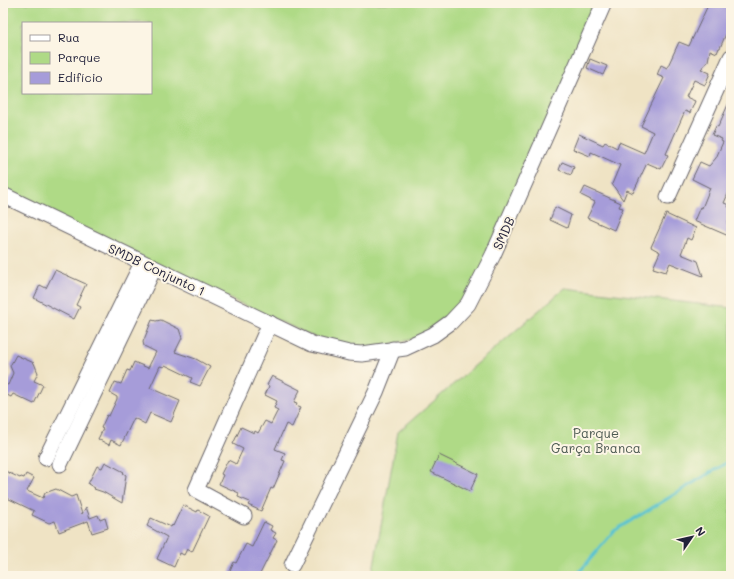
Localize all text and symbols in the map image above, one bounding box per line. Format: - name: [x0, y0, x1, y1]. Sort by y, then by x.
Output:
- legend: [22, 22, 152, 94]
- text: Rua: [58, 29, 80, 45]
- text: Parque: [58, 49, 101, 65]
- text: Edifício: [58, 69, 102, 85]
- street label: SMDB: [488, 214, 518, 252]
- street label: SMDB Conjunto 1: [106, 239, 208, 299]
- park label: Parque Garça Branca: [551, 424, 641, 456]
- north arrow: [672, 517, 712, 557]
- text: N: [692, 523, 709, 539]

